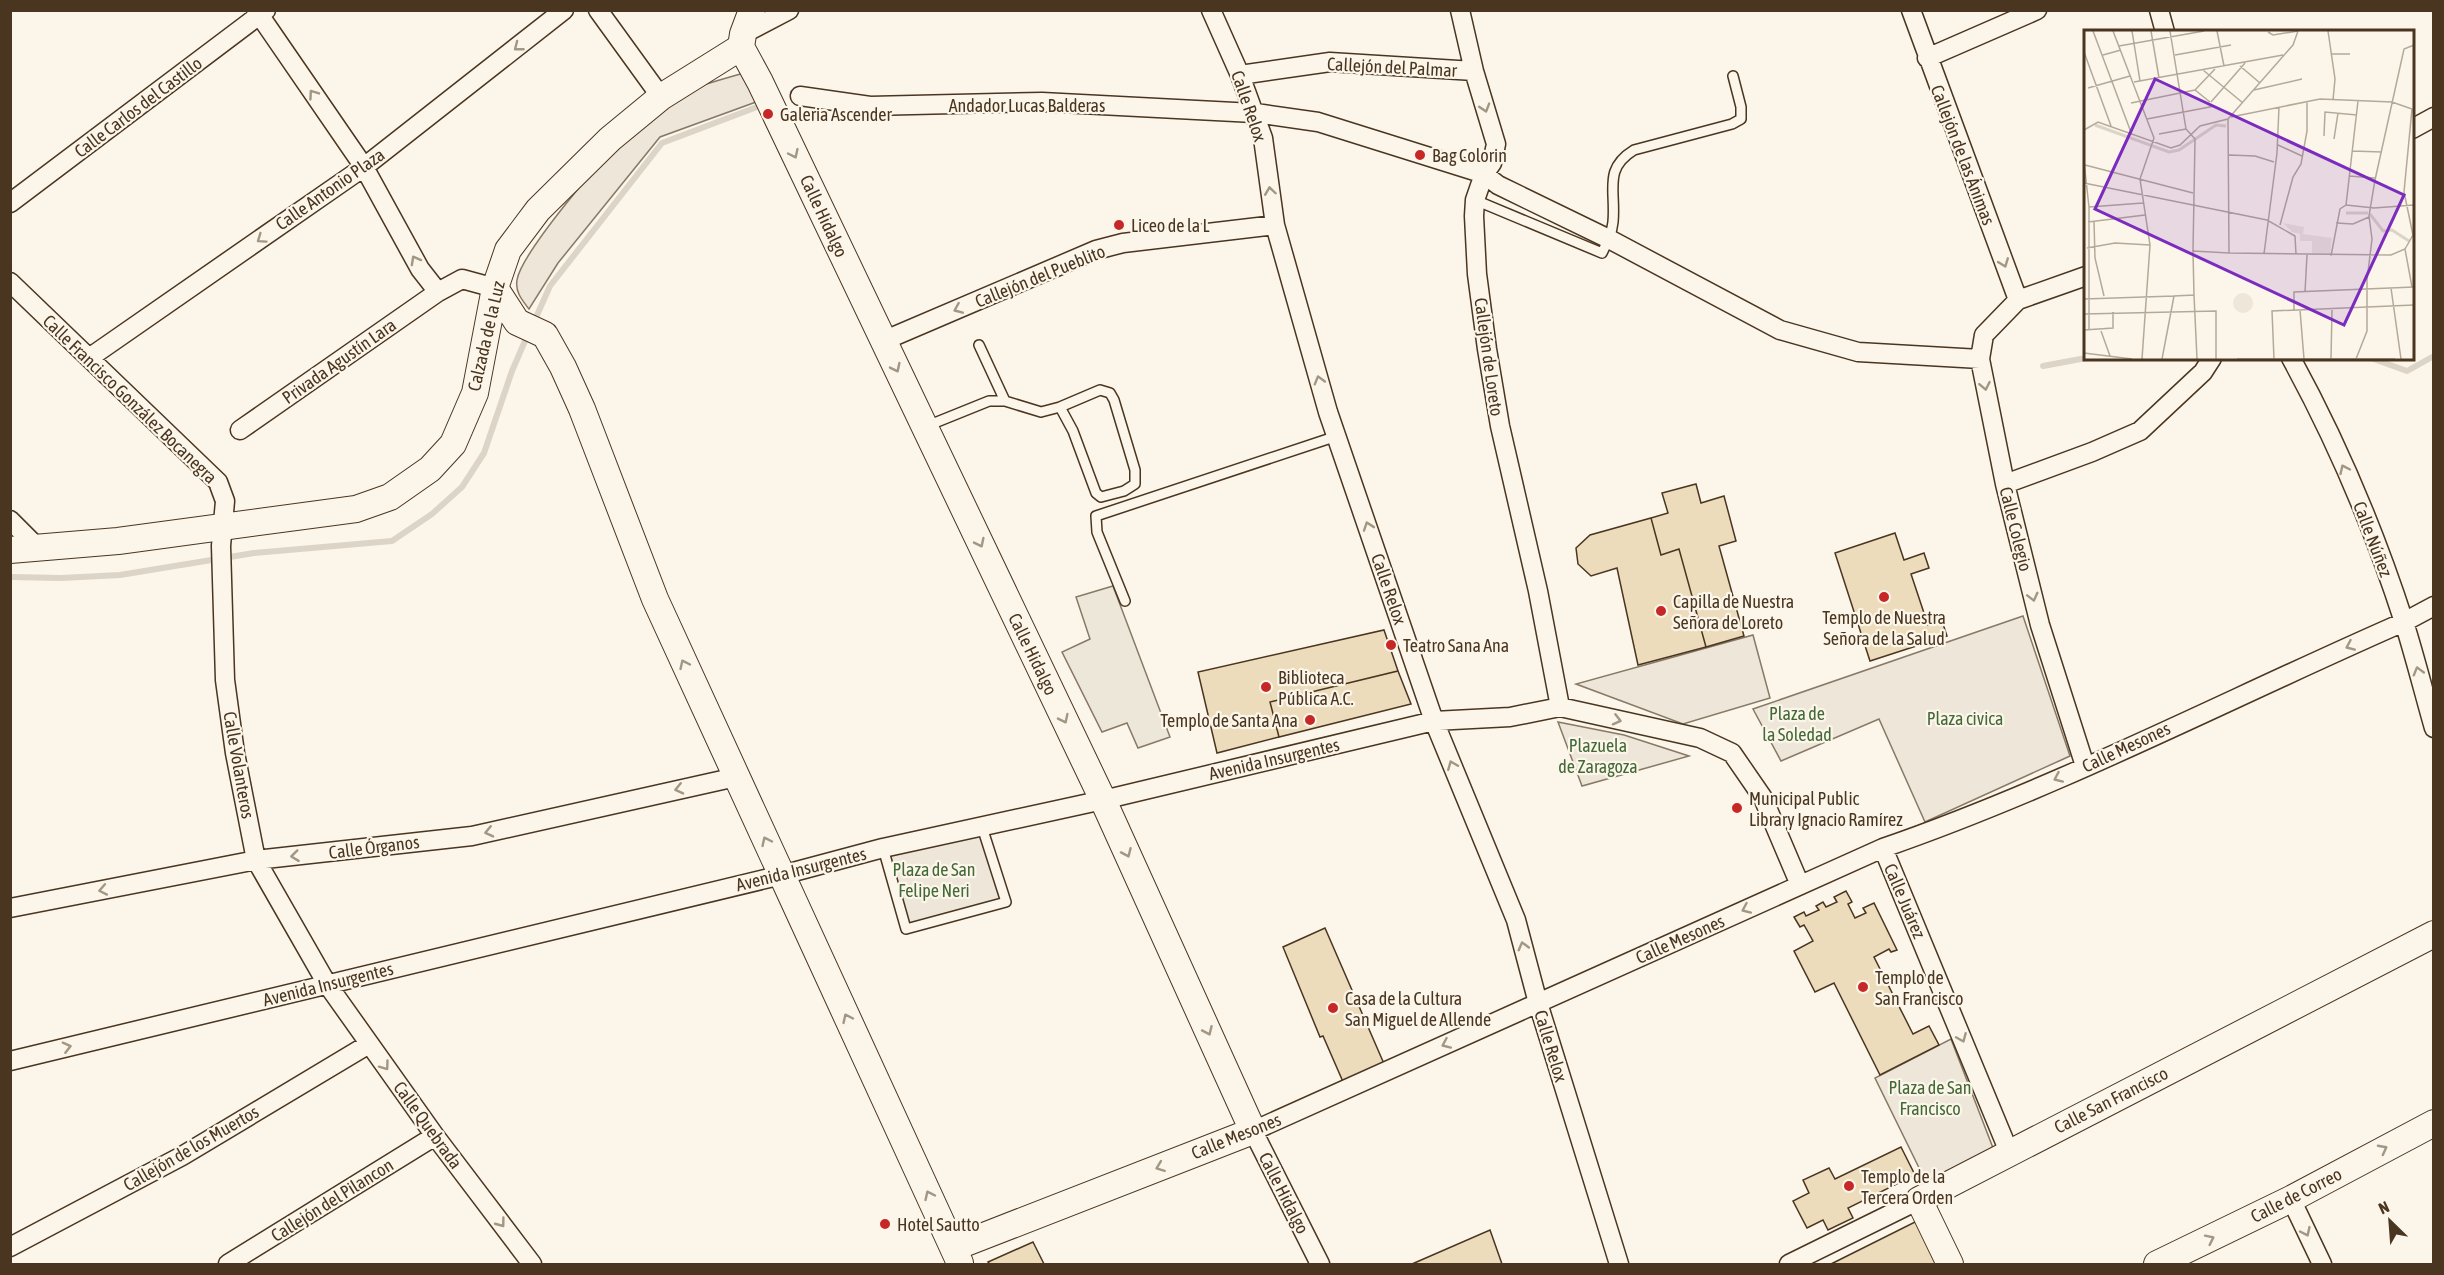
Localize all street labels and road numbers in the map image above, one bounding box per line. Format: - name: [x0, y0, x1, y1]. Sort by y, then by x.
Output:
- street label: Calle Carlos del Castillo: [70, 52, 206, 162]
- street label: Callejón del Palmar: [1327, 53, 1458, 81]
- street label: Calle Relox: [1227, 68, 1271, 144]
- street label: Callejón de las Ánimas: [1927, 82, 1999, 228]
- street label: Andador Lucas Balderas: [949, 95, 1105, 116]
- street label: Calle Antonio Plaza: [272, 144, 388, 234]
- street label: Calle Hidalgo: [796, 172, 852, 260]
- street label: Callejón del Pueblito: [972, 240, 1108, 312]
- street label: Calzada de la Luz: [463, 278, 509, 393]
- street label: Callejón de Loreto: [1470, 296, 1508, 418]
- street label: Calle Francisco González Bocanegra: [39, 310, 221, 488]
- street label: Privada Agustín Lara: [278, 314, 400, 408]
- street label: Calle Colegio: [1995, 485, 2037, 573]
- street label: Calle Núñez: [2349, 498, 2397, 580]
- street label: Calle Relox: [1367, 551, 1411, 627]
- street label: Calle Hidalgo: [1004, 610, 1062, 698]
- street label: Calle Volanteros: [219, 710, 259, 820]
- street label: Calle Mesones: [2079, 717, 2173, 777]
- street label: Avenida Insurgentes: [1207, 734, 1341, 784]
- street label: Calle Órganos: [328, 831, 420, 863]
- street label: Avenida Insurgentes: [734, 843, 868, 895]
- street label: Calle Juárez: [1880, 860, 1930, 942]
- street label: Calle Mesones: [1632, 910, 1728, 968]
- street label: Avenida Insurgentes: [261, 958, 395, 1010]
- street label: Calle Relox: [1530, 1008, 1572, 1084]
- street label: Calle San Francisco: [2051, 1062, 2171, 1138]
- street label: Calle Quebrada: [389, 1077, 467, 1173]
- street label: Callejón de los Muertos: [120, 1101, 262, 1195]
- street label: Calle Mesones: [1188, 1109, 1284, 1163]
- street label: Calle Hidalgo: [1255, 1149, 1313, 1237]
- street label: Callejón del Pilancon: [267, 1154, 397, 1246]
- street label: Calle de Correo: [2247, 1163, 2345, 1227]

